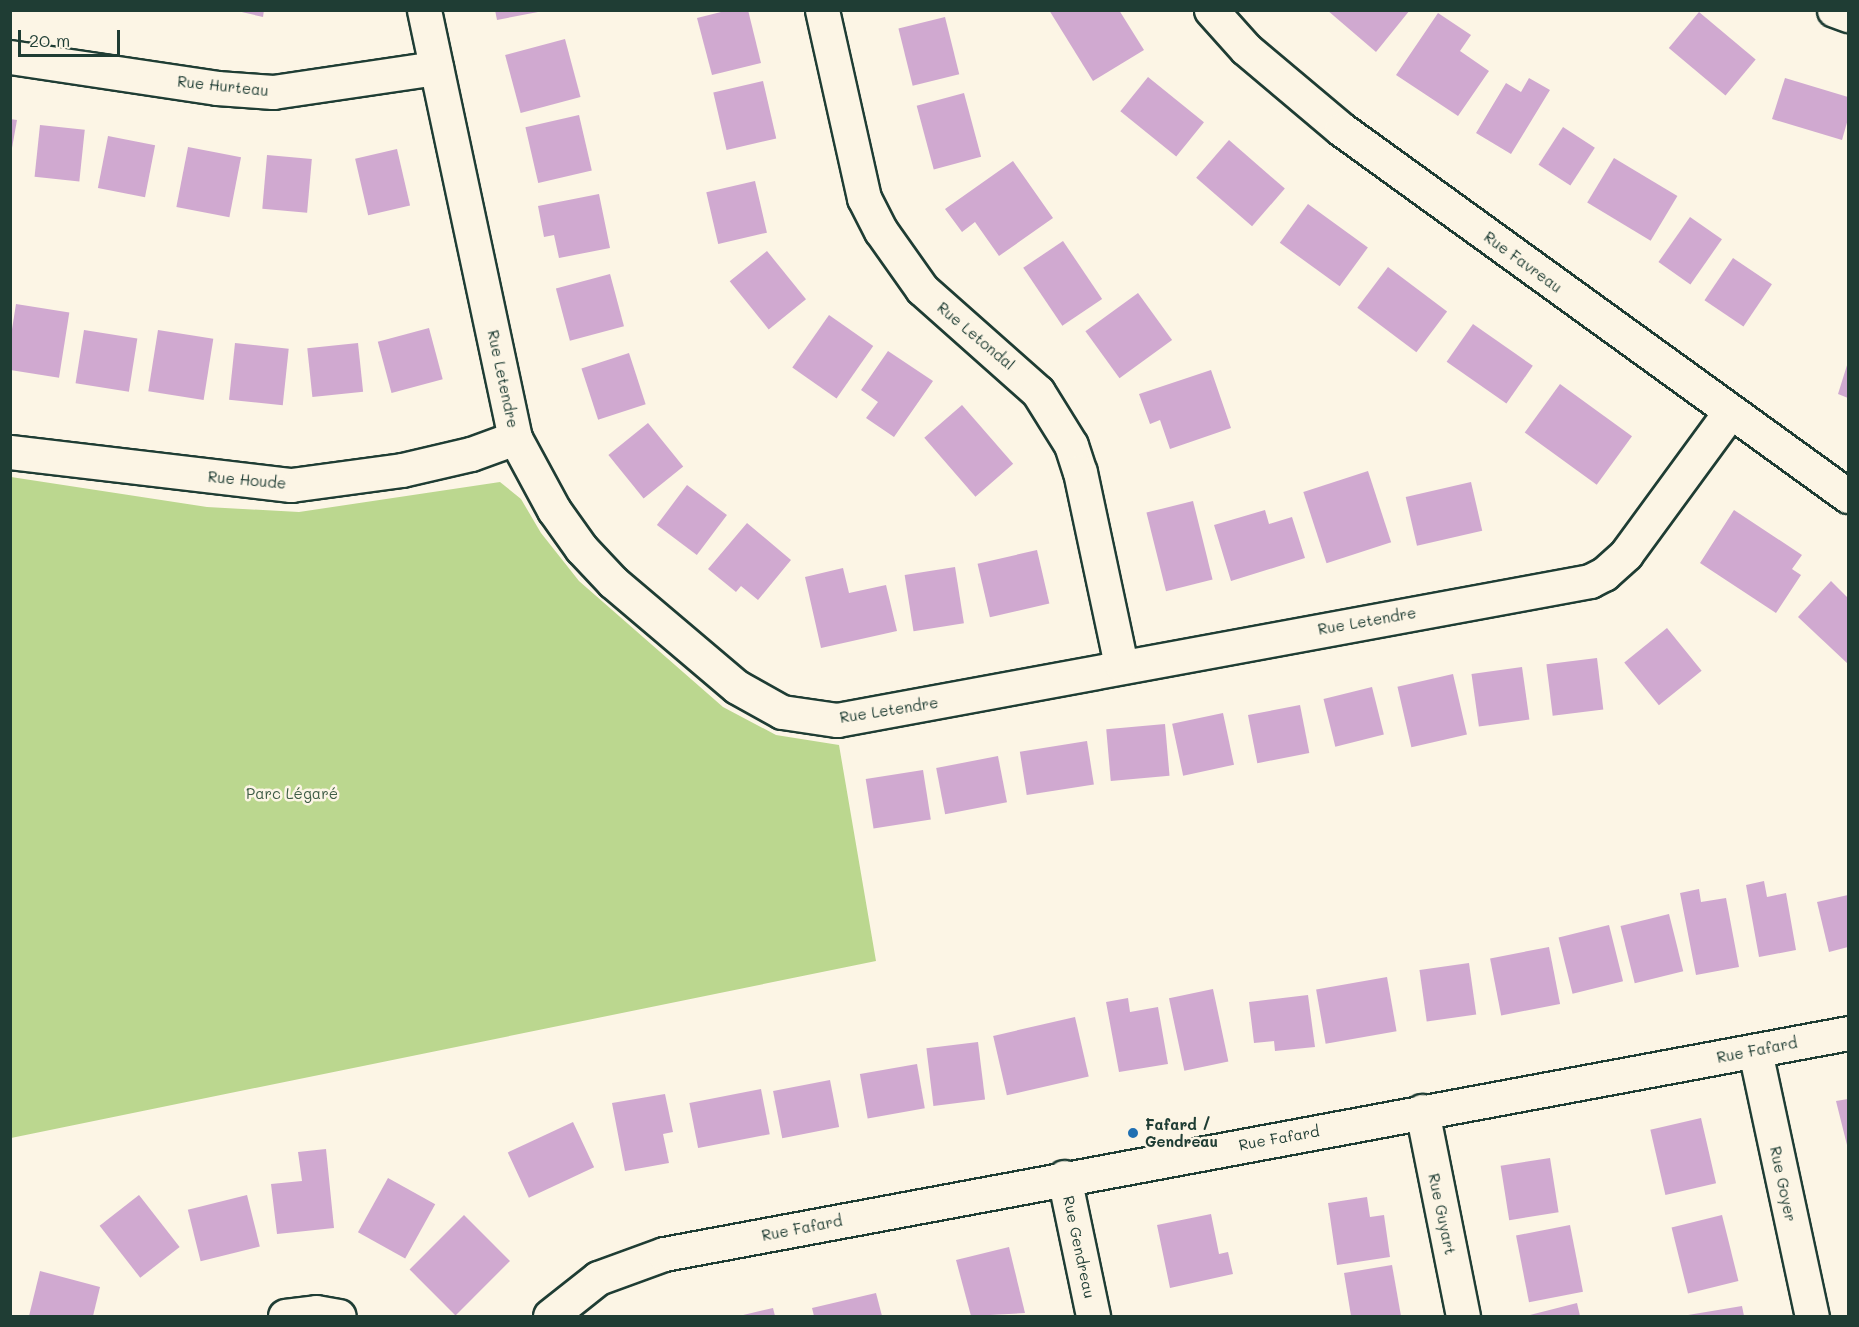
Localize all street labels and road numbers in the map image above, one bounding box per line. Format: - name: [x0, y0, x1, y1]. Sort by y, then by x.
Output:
- street label: Rue Hurteau: [176, 72, 270, 100]
- street label: Rue Favreau: [1481, 228, 1565, 296]
- street label: Rue Letondal: [934, 298, 1018, 374]
- street label: Rue Letendre: [484, 328, 522, 430]
- street label: Rue Houde: [207, 468, 287, 492]
- street label: Rue Letendre: [1316, 603, 1418, 639]
- street label: Rue Letendre: [838, 693, 940, 727]
- street label: Rue Fafard: [1715, 1033, 1799, 1067]
- street label: Rue Fafard: [1237, 1122, 1321, 1154]
- street label: Rue Goyer: [1766, 1145, 1800, 1223]
- street label: Rue Guyart: [1425, 1172, 1459, 1256]
- street label: Rue Gendreau: [1059, 1194, 1099, 1300]
- street label: Rue Fafard: [760, 1211, 844, 1245]

